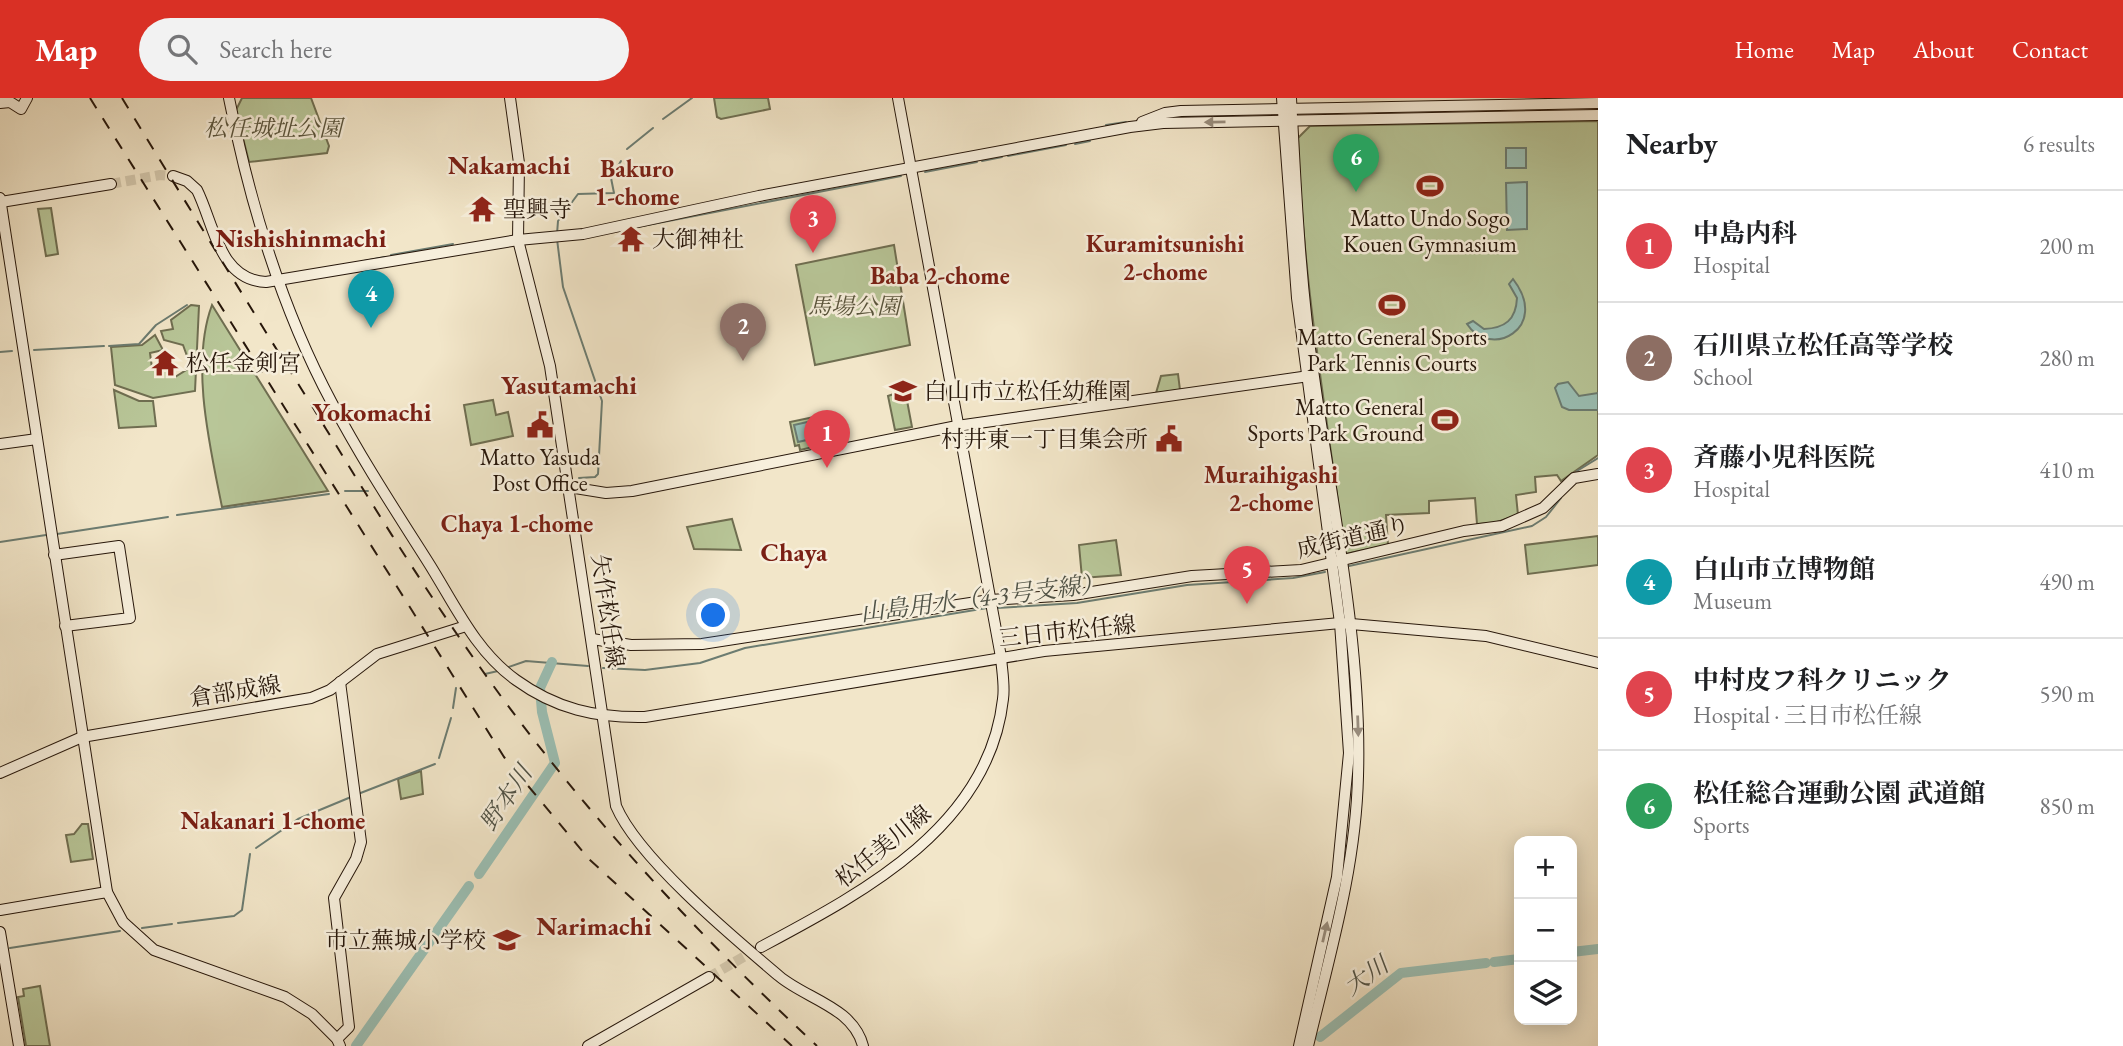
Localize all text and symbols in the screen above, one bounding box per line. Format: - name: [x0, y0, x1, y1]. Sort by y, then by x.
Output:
- search box: [139, 18, 629, 81]
- text: Map: [35, 28, 97, 71]
- icon: search: [163, 30, 201, 68]
- text: Search here: [219, 32, 332, 66]
- text: Home: [1734, 34, 1794, 65]
- text: Map: [1832, 34, 1875, 65]
- text: About: [1913, 34, 1974, 65]
- text: Contact: [2012, 34, 2088, 65]
- park label: 松任城址公園: [204, 113, 346, 143]
- one-way arrow: [1203, 116, 1225, 128]
- text: Nearby: [1626, 124, 1718, 163]
- text: 6 results: [2023, 129, 2095, 159]
- pin: 6: [1333, 134, 1379, 192]
- district label: Nakamachi: [448, 148, 571, 182]
- district label: Bakuro 1-chome: [595, 153, 679, 212]
- sports icon: Matto Undo Sogo Kouen Gymnasium: [1415, 171, 1445, 201]
- temple icon: 聖興寺: [467, 194, 497, 224]
- place label: 聖興寺: [503, 194, 572, 224]
- pin: 3: [790, 195, 836, 253]
- place label: Matto Undo Sogo Kouen Gymnasium: [1343, 203, 1517, 259]
- text: 中島内科: [1693, 216, 1797, 250]
- district label: Nishishinmachi: [215, 221, 387, 255]
- temple icon: 大御神社: [616, 224, 646, 254]
- place label: 大御神社: [652, 224, 744, 254]
- district label: Kuramitsunishi 2-chome: [1086, 228, 1244, 287]
- text: 1: [1643, 231, 1655, 261]
- text: 200 m: [2039, 231, 2095, 261]
- text: Hospital: [1693, 250, 1770, 280]
- district label: Baba 2-chome: [870, 260, 1010, 291]
- pin: 4: [348, 270, 394, 328]
- sports icon: Matto General Sports Park Tennis Courts: [1377, 290, 1407, 320]
- park label: 馬場公園: [808, 291, 904, 321]
- pin: 2: [720, 303, 766, 361]
- place label: Matto General Sports Park Tennis Courts: [1297, 322, 1487, 378]
- text: 石川県立松任高等学校: [1693, 328, 1953, 362]
- text: 2: [1643, 343, 1655, 373]
- text: 280 m: [2039, 343, 2095, 373]
- temple icon: 松任金剣宮: [150, 348, 180, 378]
- place label: 松任金剣宮: [186, 348, 301, 378]
- text: School: [1693, 362, 1753, 392]
- district label: Yasutamachi: [501, 368, 637, 402]
- school or university icon: 白山市立松任幼稚園: [888, 376, 918, 406]
- place label: 白山市立松任幼稚園: [924, 376, 1131, 406]
- place label: Matto General Sports Park Ground: [1248, 392, 1424, 448]
- district label: Yokomachi: [313, 395, 432, 429]
- sports icon: Matto General Sports Park Ground: [1430, 405, 1460, 435]
- public building icon: Matto Yasuda Post Office: [525, 410, 555, 440]
- pin: 1: [804, 410, 850, 468]
- place label: 村井東一丁目集会所: [941, 424, 1148, 454]
- public building icon: 村井東一丁目集会所: [1154, 424, 1184, 454]
- text: 斉藤小児科医院: [1693, 440, 1875, 474]
- place label: Matto Yasuda Post Office: [480, 442, 601, 498]
- text: 3: [1643, 455, 1655, 485]
- text: 410 m: [2039, 455, 2095, 485]
- district label: Muraihigashi 2-chome: [1204, 459, 1338, 518]
- text: Hospital: [1693, 474, 1770, 504]
- district label: Chaya 1-chome: [441, 508, 593, 540]
- street label: 成街道通り: [1294, 509, 1412, 565]
- district label: Chaya: [761, 535, 828, 569]
- pin: 5: [1224, 546, 1270, 604]
- street label: 矢作松任線: [585, 552, 631, 670]
- text: 白山市立博物館: [1693, 552, 1875, 586]
- water label: 山島用水（4-3号支線）: [858, 567, 1106, 628]
- text: 4: [1643, 567, 1655, 597]
- text: 490 m: [2039, 567, 2095, 597]
- text: Museum: [1693, 586, 1772, 616]
- your location: [696, 598, 730, 632]
- street label: 三日市松任線: [997, 609, 1137, 653]
- text: 中村皮フ科クリニック: [1693, 663, 1951, 697]
- street label: 倉部成線: [187, 669, 283, 713]
- text: 5: [1643, 679, 1655, 709]
- text: 590 m: [2039, 679, 2095, 709]
- text: Hospital · 三日市松任線: [1693, 700, 1922, 730]
- one-way arrow: [1353, 715, 1364, 737]
- water label: 野本川: [473, 757, 540, 836]
- text: 松任総合運動公園 武道館: [1693, 776, 1985, 810]
- text: 6: [1643, 791, 1655, 821]
- text: 850 m: [2039, 791, 2095, 821]
- street label: 松任美川線: [829, 798, 937, 894]
- district label: Nakanari 1-chome: [181, 805, 365, 836]
- text: Sports: [1693, 810, 1749, 840]
- map controls: [1514, 836, 1577, 1025]
- button: +: [1514, 836, 1577, 899]
- button: −: [1514, 899, 1577, 962]
- district label: Narimachi: [536, 909, 652, 943]
- one-way arrow: [1320, 921, 1331, 943]
- place label: 市立蕪城小学校: [325, 925, 486, 955]
- school or university icon: 市立蕪城小学校: [492, 925, 522, 955]
- water label: 大川: [1337, 947, 1397, 1002]
- button: layers: [1514, 962, 1577, 1025]

